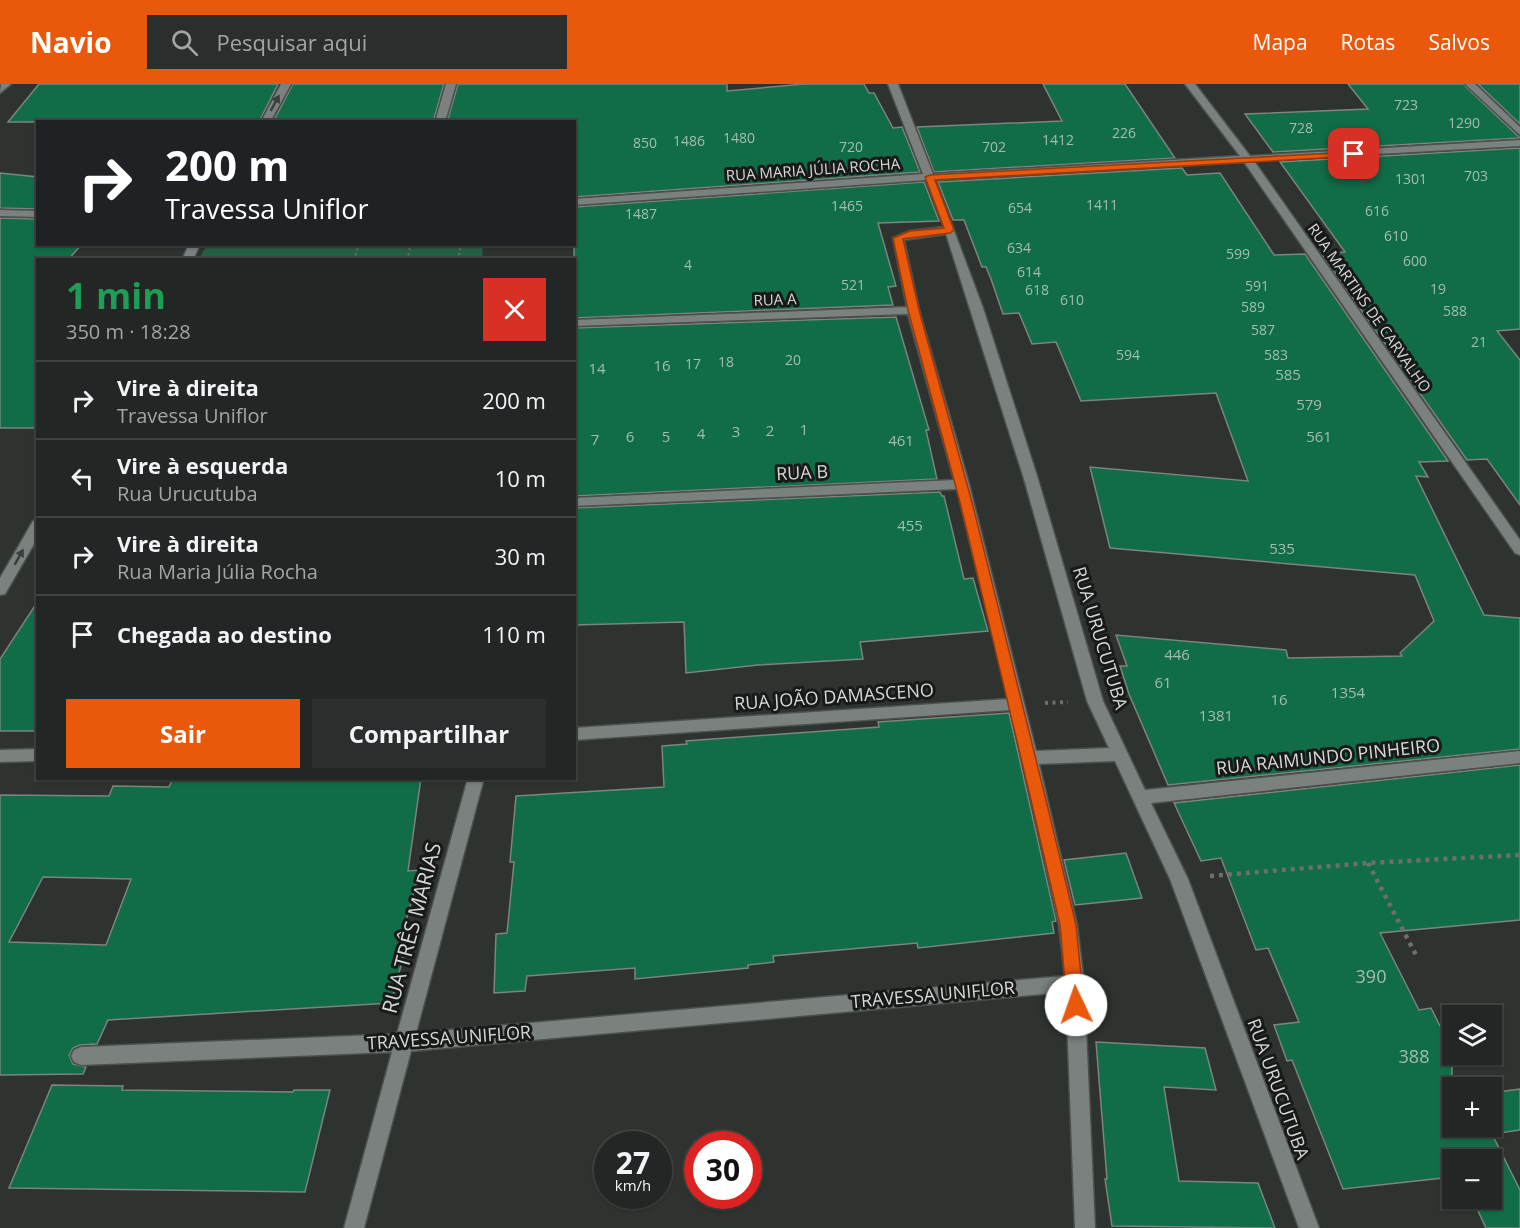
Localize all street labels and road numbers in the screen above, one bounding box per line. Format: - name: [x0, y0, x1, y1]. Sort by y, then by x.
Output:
- street label: RUA MARIA JÚLIA ROCHA: [725, 153, 901, 185]
- street label: RUA MARTINS DE CARVALHO: [1304, 219, 1436, 396]
- street label: RUA A: [753, 288, 797, 310]
- street label: RUA B: [775, 459, 829, 485]
- street label: RUA URUCUTUBA: [1068, 563, 1134, 713]
- street label: RUA JOÃO DAMASCENO: [733, 677, 935, 715]
- street label: RUA RAIMUNDO PINHEIRO: [1215, 732, 1441, 780]
- street label: RUA TRÊS MARIAS: [375, 839, 447, 1016]
- street label: TRAVESSA UNIFLOR: [850, 975, 1016, 1013]
- street label: RUA URUCUTUBA: [1242, 1015, 1316, 1163]
- street label: TRAVESSA UNIFLOR: [366, 1019, 532, 1055]

